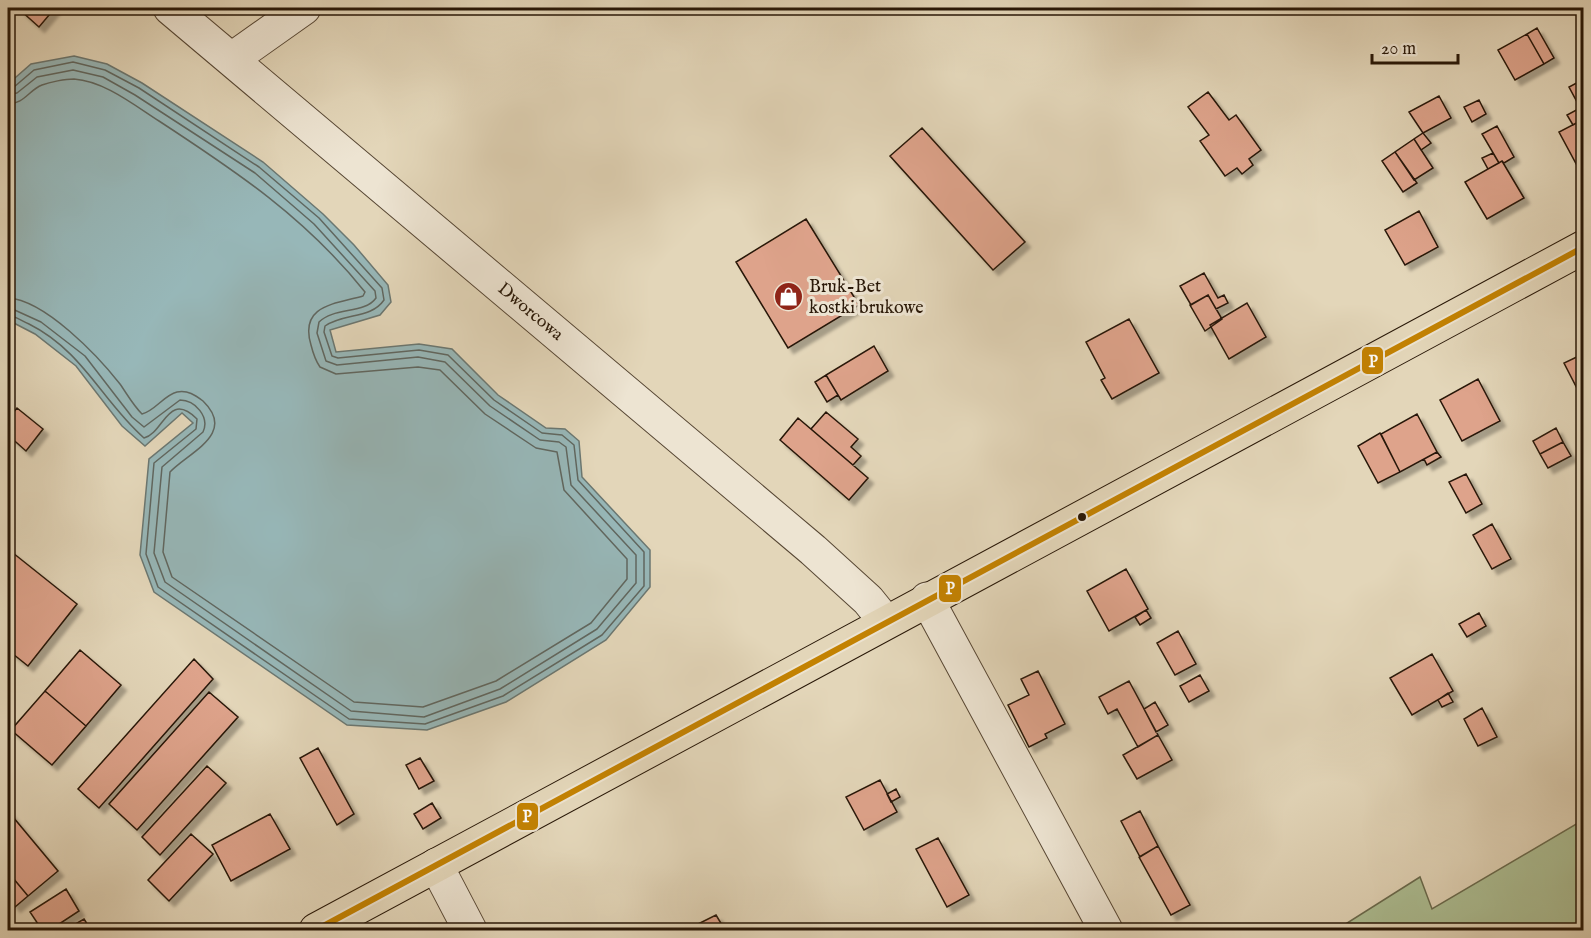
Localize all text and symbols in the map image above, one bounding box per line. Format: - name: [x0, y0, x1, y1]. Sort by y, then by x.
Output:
- scale bar: [1372, 27, 1458, 65]
- text: 20 m: [1381, 38, 1416, 61]
- place label: Bruk-Bet kostki brukowe: [809, 276, 924, 320]
- street label: Dworcowa: [492, 278, 568, 347]
- shop icon: Bruk-Bet kostki brukowe: [772, 280, 804, 312]
- line badge: P: [1361, 346, 1384, 375]
- text: P: [1368, 353, 1378, 373]
- unlabelled marker: [1076, 511, 1088, 523]
- line badge: P: [938, 574, 962, 603]
- text: P: [945, 580, 955, 600]
- line badge: P: [516, 802, 539, 831]
- text: P: [522, 808, 532, 828]

